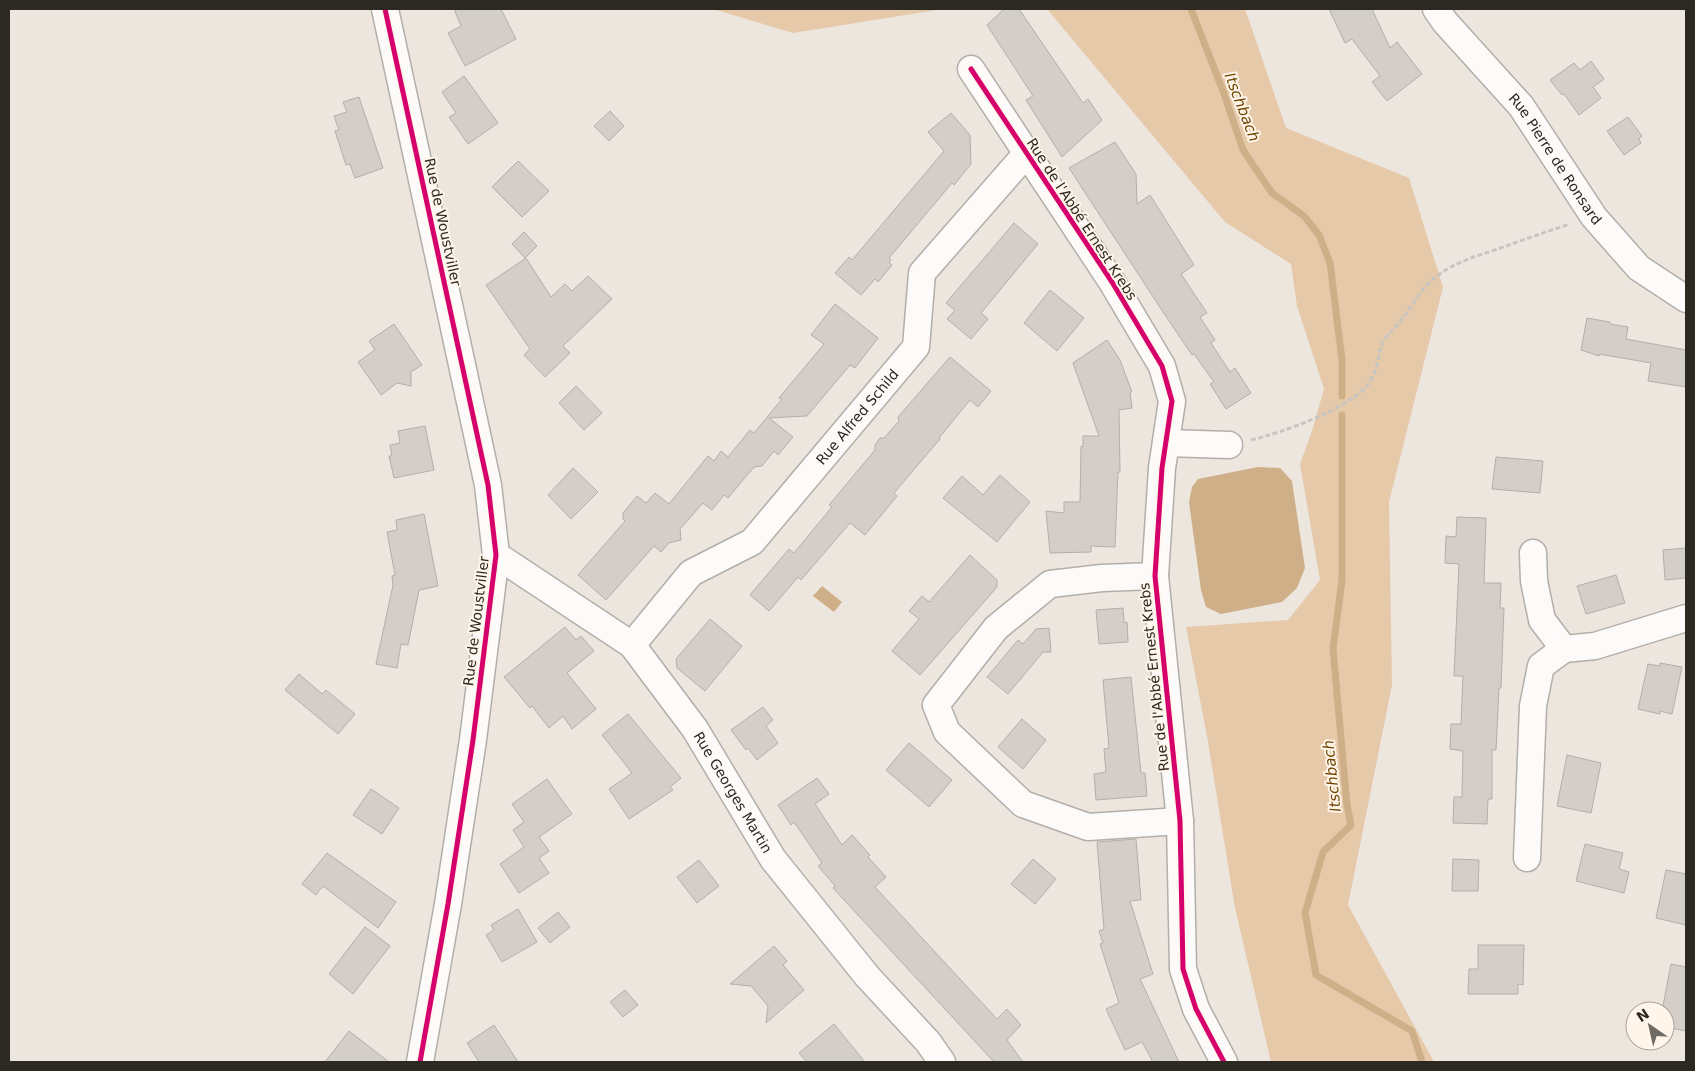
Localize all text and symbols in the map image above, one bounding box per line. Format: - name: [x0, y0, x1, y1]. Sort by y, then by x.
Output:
- water label: Itschbach: [1221, 70, 1263, 144]
- street label: Rue Pierre de Ronsard: [1505, 90, 1605, 228]
- street label: Rue de l'Abbé Ernest Krebs: [1024, 135, 1140, 303]
- street label: Rue de Woustviller: [422, 156, 464, 288]
- street label: Rue Alfred Schild: [813, 366, 902, 468]
- street label: Rue de Woustviller: [460, 555, 492, 687]
- street label: Rue de l'Abbé Ernest Krebs: [1136, 582, 1172, 772]
- street label: Rue Georges Martin: [691, 729, 776, 856]
- water label: Itschbach: [1319, 739, 1345, 813]
- north arrow: [1625, 1001, 1675, 1051]
- text: N: [1633, 1005, 1652, 1025]

